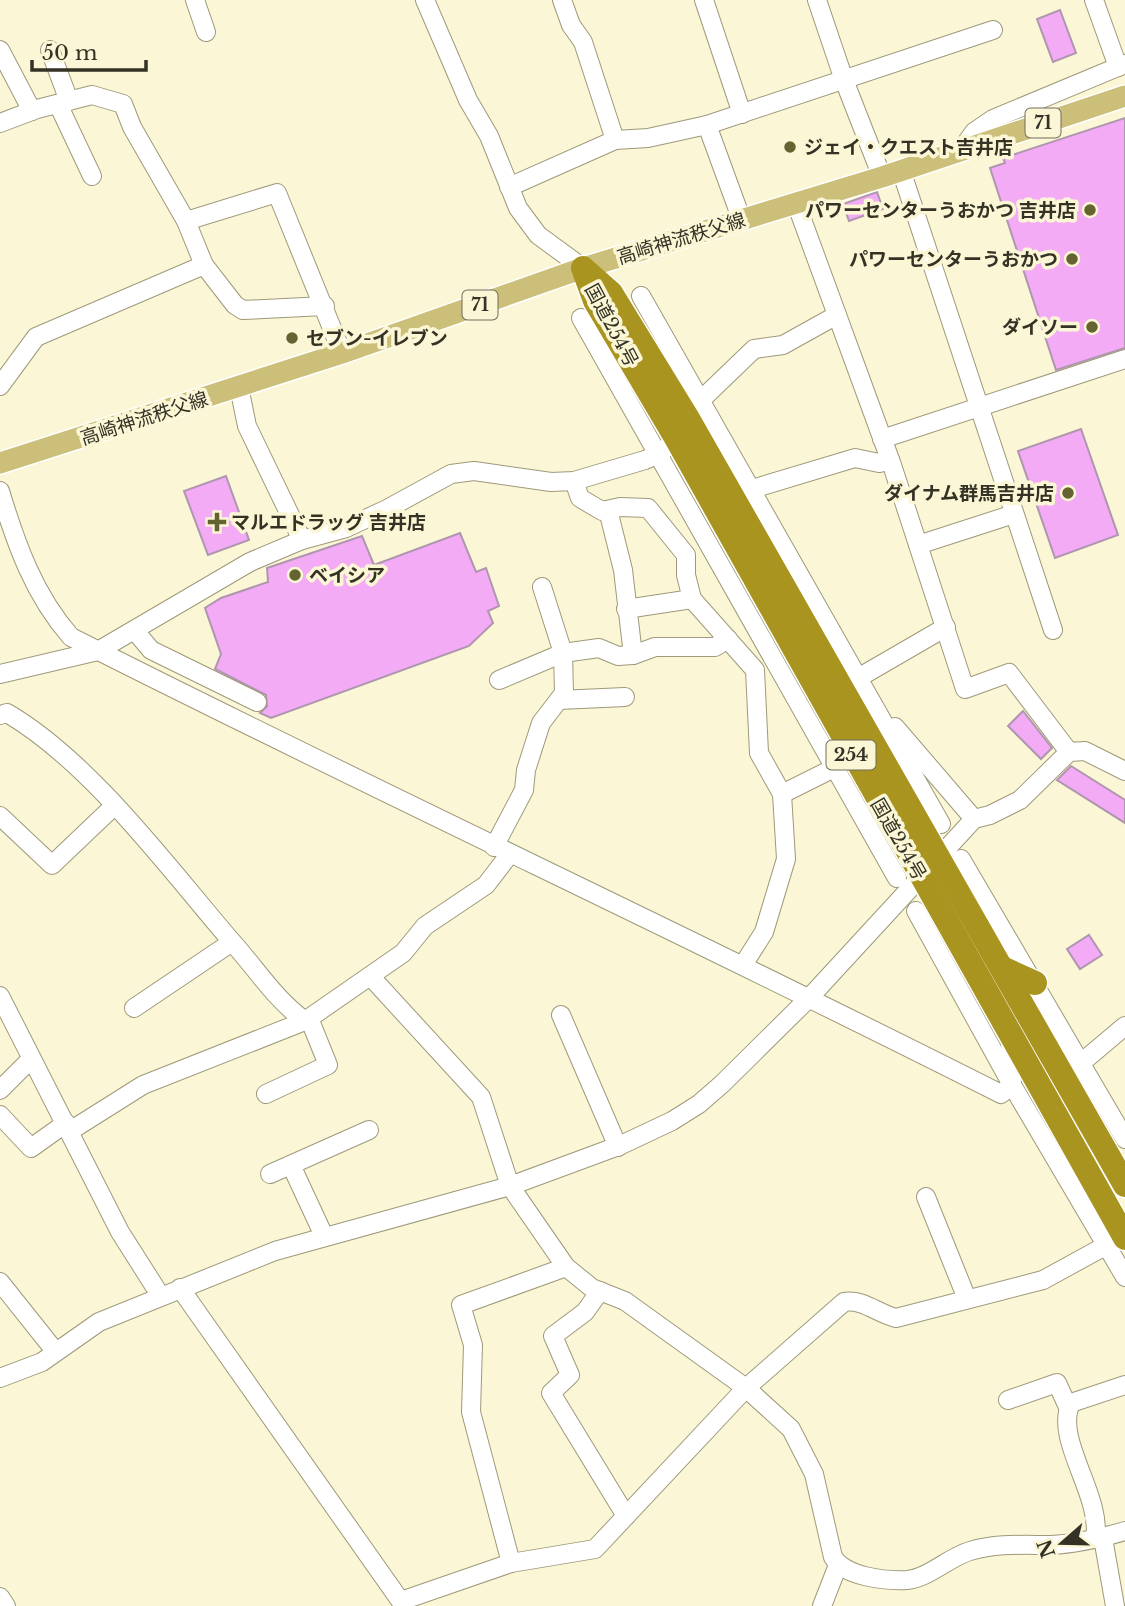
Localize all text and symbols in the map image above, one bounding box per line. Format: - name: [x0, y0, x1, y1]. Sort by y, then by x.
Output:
- scale bar: [32, 28, 145, 72]
- text: 50 m: [42, 40, 98, 66]
- road number: 71: [1026, 109, 1060, 138]
- place label: ジェイ・クエスト吉井店: [804, 136, 1013, 159]
- marker: ジェイ・クエスト吉井店: [782, 139, 798, 155]
- place label: パワーセンターうおかつ 吉井店: [805, 199, 1076, 222]
- marker: パワーセンターうおかつ 吉井店: [1082, 202, 1098, 218]
- street label: 高崎神流秩父線: [614, 208, 748, 269]
- place label: パワーセンターうおかつ: [849, 248, 1058, 271]
- marker: パワーセンターうおかつ: [1064, 251, 1080, 267]
- street label: 国道254号: [580, 280, 643, 371]
- road number: 71: [462, 290, 498, 320]
- place label: ダイソー: [1002, 316, 1078, 339]
- marker: ダイソー: [1084, 319, 1100, 335]
- place label: セブン-イレブン: [306, 327, 448, 350]
- marker: セブン-イレブン: [284, 330, 300, 346]
- street label: 高崎神流秩父線: [77, 387, 211, 450]
- place label: ダイナム群馬吉井店: [884, 482, 1054, 505]
- marker: ダイナム群馬吉井店: [1060, 485, 1076, 501]
- place label: マルエドラッグ 吉井店: [231, 511, 426, 534]
- marker: マルエドラッグ 吉井店: [209, 514, 225, 530]
- place label: ベイシア: [309, 564, 385, 587]
- marker: ベイシア: [287, 567, 303, 583]
- road number: 254: [826, 740, 876, 770]
- street label: 国道254号: [866, 794, 931, 884]
- north arrow: [1027, 1508, 1097, 1578]
- text: N: [1033, 1536, 1060, 1561]

